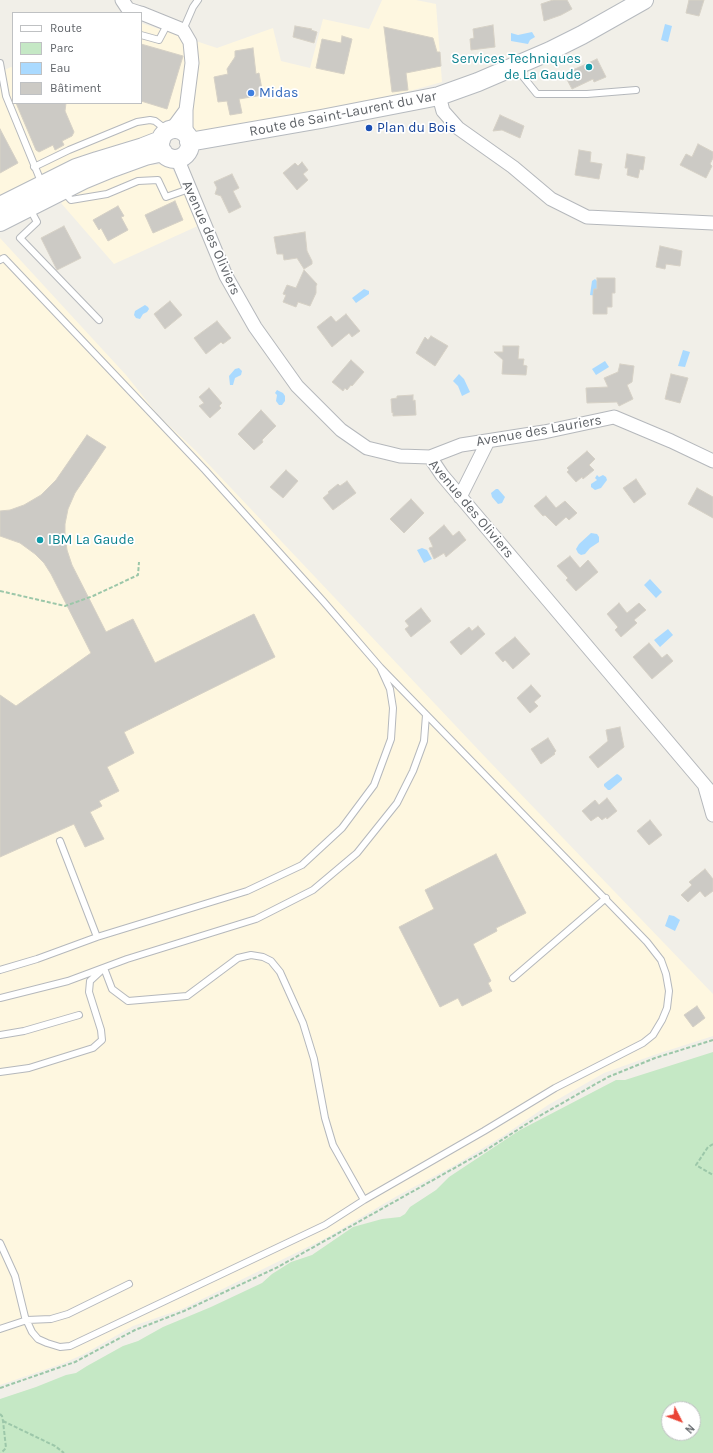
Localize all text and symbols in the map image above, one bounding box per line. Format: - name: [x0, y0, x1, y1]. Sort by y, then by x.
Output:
- legend: [12, 12, 142, 104]
- text: Route: [50, 21, 82, 35]
- text: Parc: [50, 41, 74, 55]
- place label: Services Techniques de La Gaude: [451, 51, 581, 84]
- text: Eau: [50, 61, 71, 75]
- marker: Services Techniques de La Gaude: [584, 62, 594, 72]
- text: Bâtiment: [50, 81, 101, 95]
- place label: Midas: [259, 85, 298, 101]
- marker: Midas: [246, 88, 256, 98]
- street label: Route de Saint-Laurent du Var: [248, 88, 438, 140]
- place label: Plan du Bois: [377, 120, 456, 136]
- marker: Plan du Bois: [364, 123, 374, 133]
- street label: Avenue des Oliviers: [178, 178, 244, 298]
- street label: Avenue des Lauriers: [475, 412, 603, 450]
- street label: Avenue des Oliviers: [425, 456, 517, 562]
- place label: IBM La Gaude: [48, 532, 134, 548]
- marker: IBM La Gaude: [35, 535, 45, 545]
- north arrow: [661, 1401, 701, 1441]
- text: N: [682, 1421, 697, 1436]

